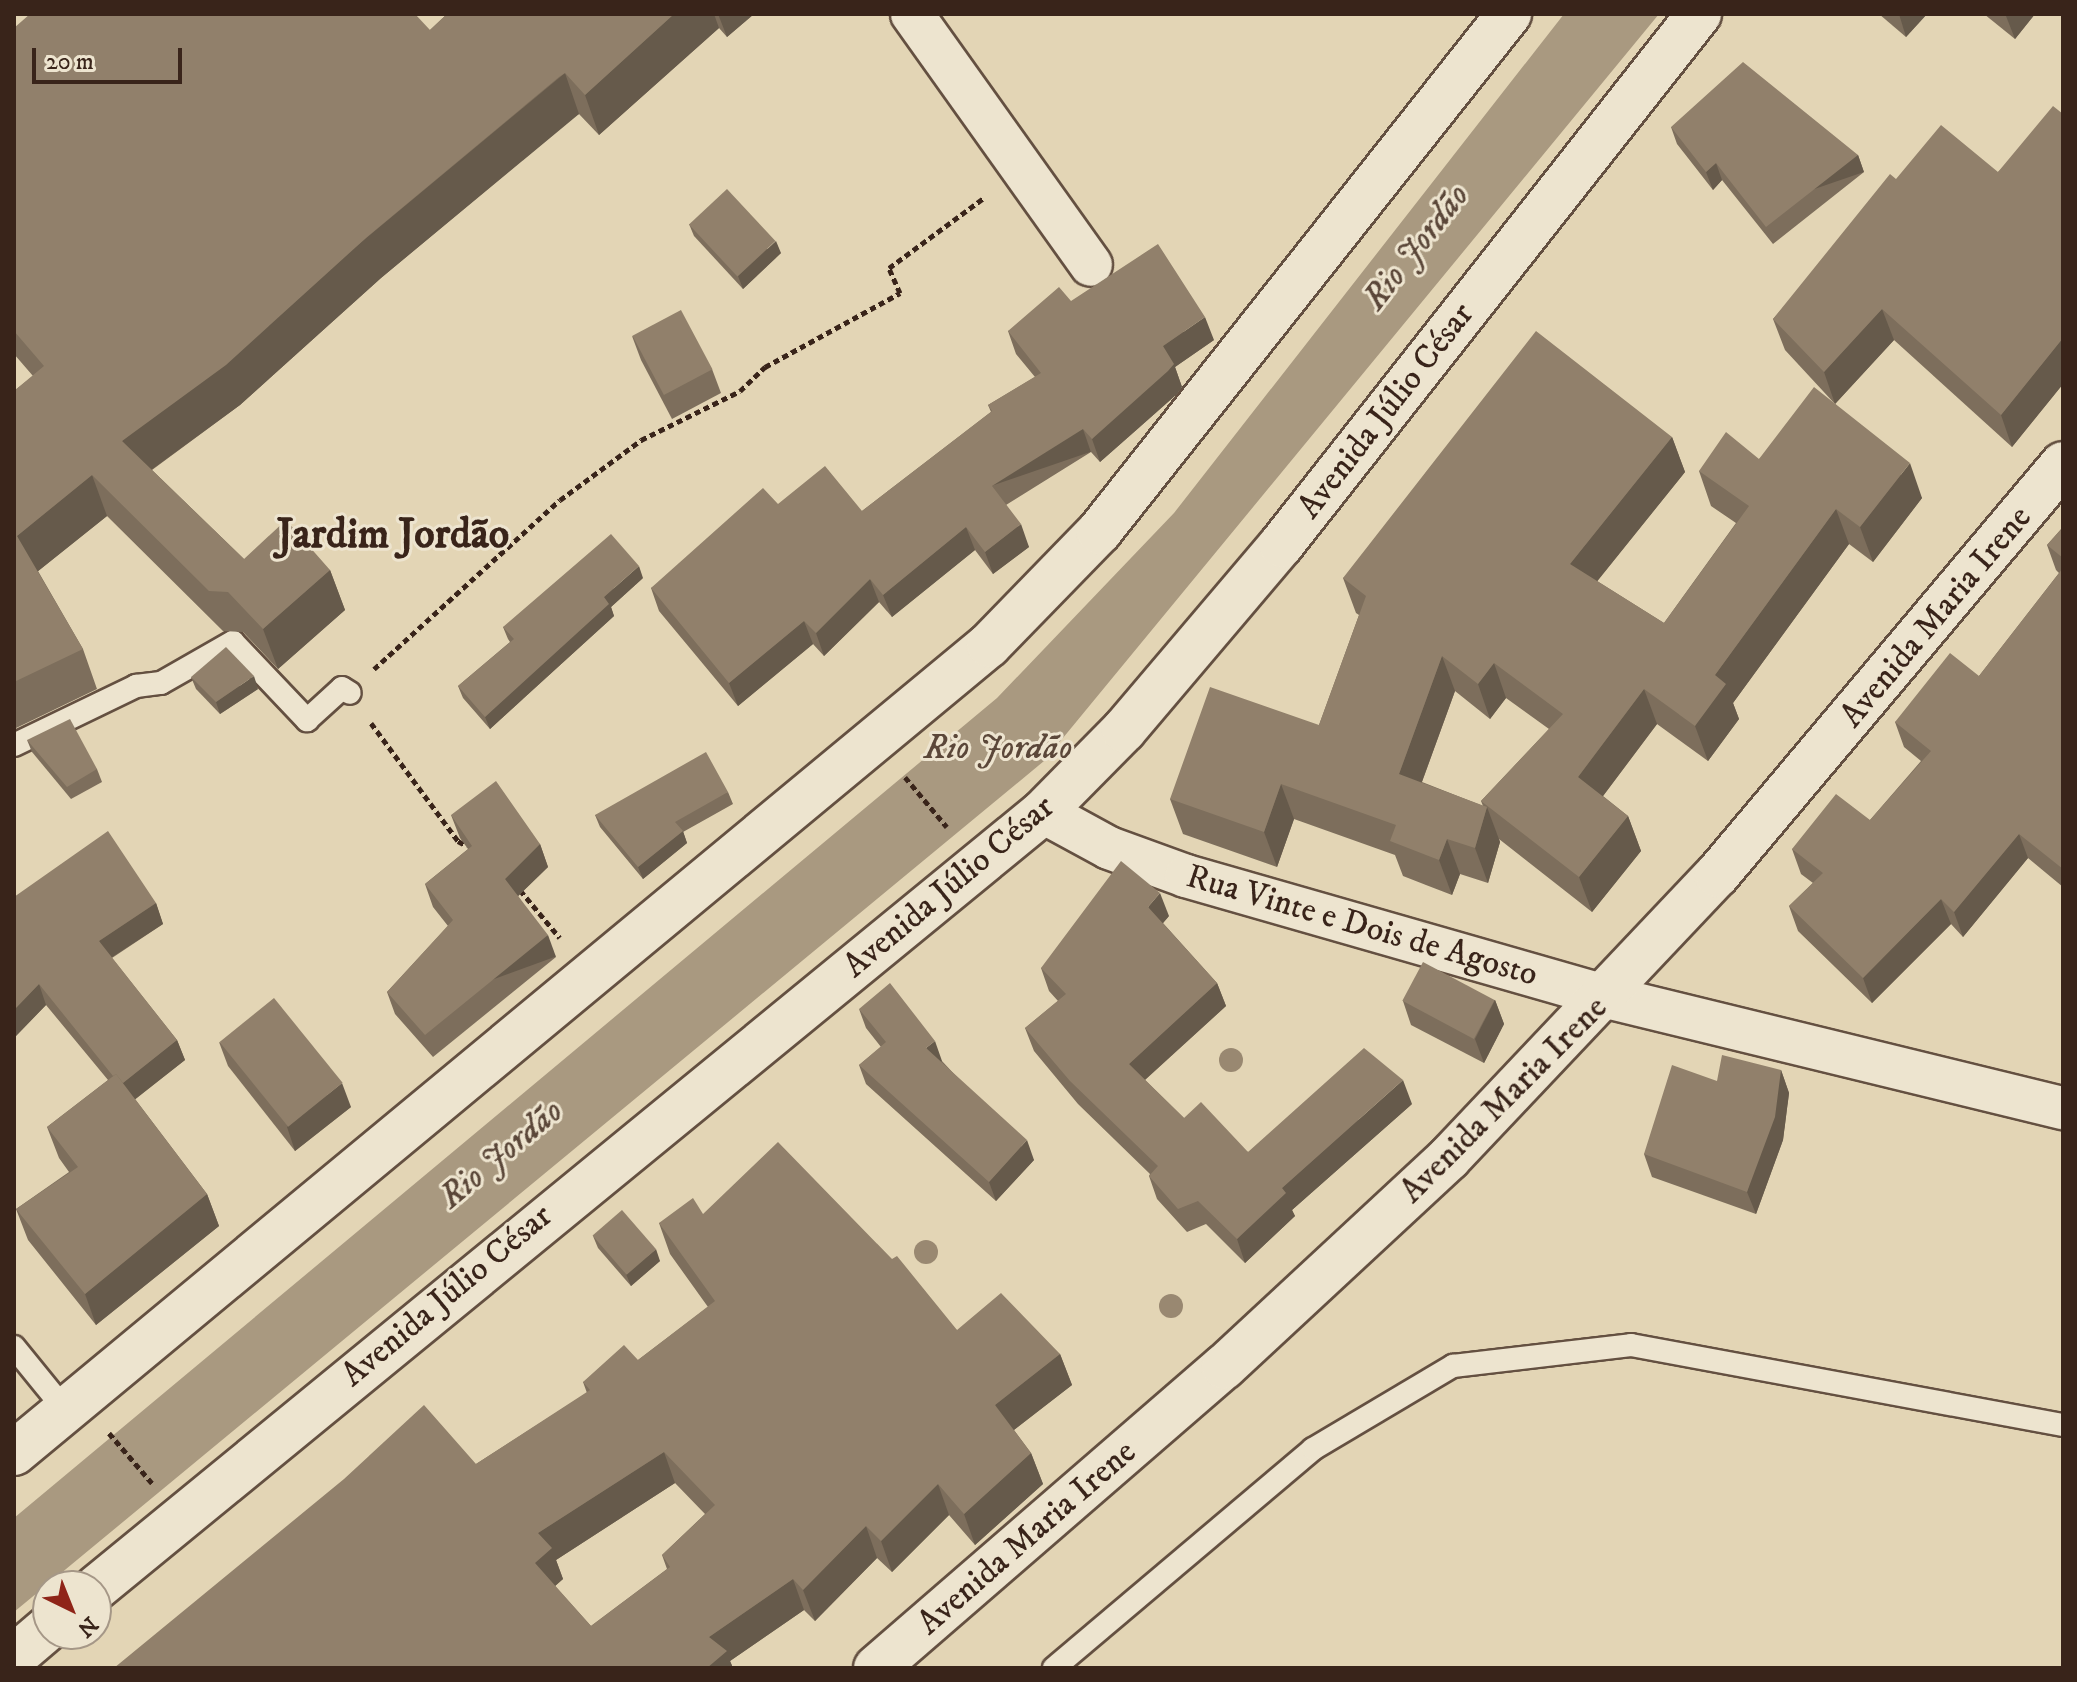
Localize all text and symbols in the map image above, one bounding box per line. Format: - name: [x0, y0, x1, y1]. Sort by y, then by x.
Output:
- scale bar: [36, 32, 186, 82]
- text: 20 m: [46, 47, 94, 77]
- water label: Rio Jordão: [1353, 175, 1479, 319]
- street label: Avenida Júlio César: [1289, 295, 1483, 527]
- street label: Avenida Maria Irene: [1832, 498, 2040, 736]
- district label: Jardim Jordão: [277, 510, 509, 560]
- water label: Rio Jordão: [924, 726, 1072, 770]
- street label: Avenida Júlio César: [835, 787, 1063, 987]
- street label: Rua Vinte e Dois de Agosto: [1182, 856, 1542, 996]
- street label: Avenida Maria Irene: [1392, 988, 1616, 1212]
- water label: Rio Jordão: [430, 1090, 572, 1218]
- street label: Avenida Júlio César: [333, 1196, 561, 1396]
- street label: Avenida Maria Irene: [909, 1432, 1145, 1644]
- north arrow: [32, 1570, 112, 1650]
- text: N: [72, 1610, 103, 1642]

